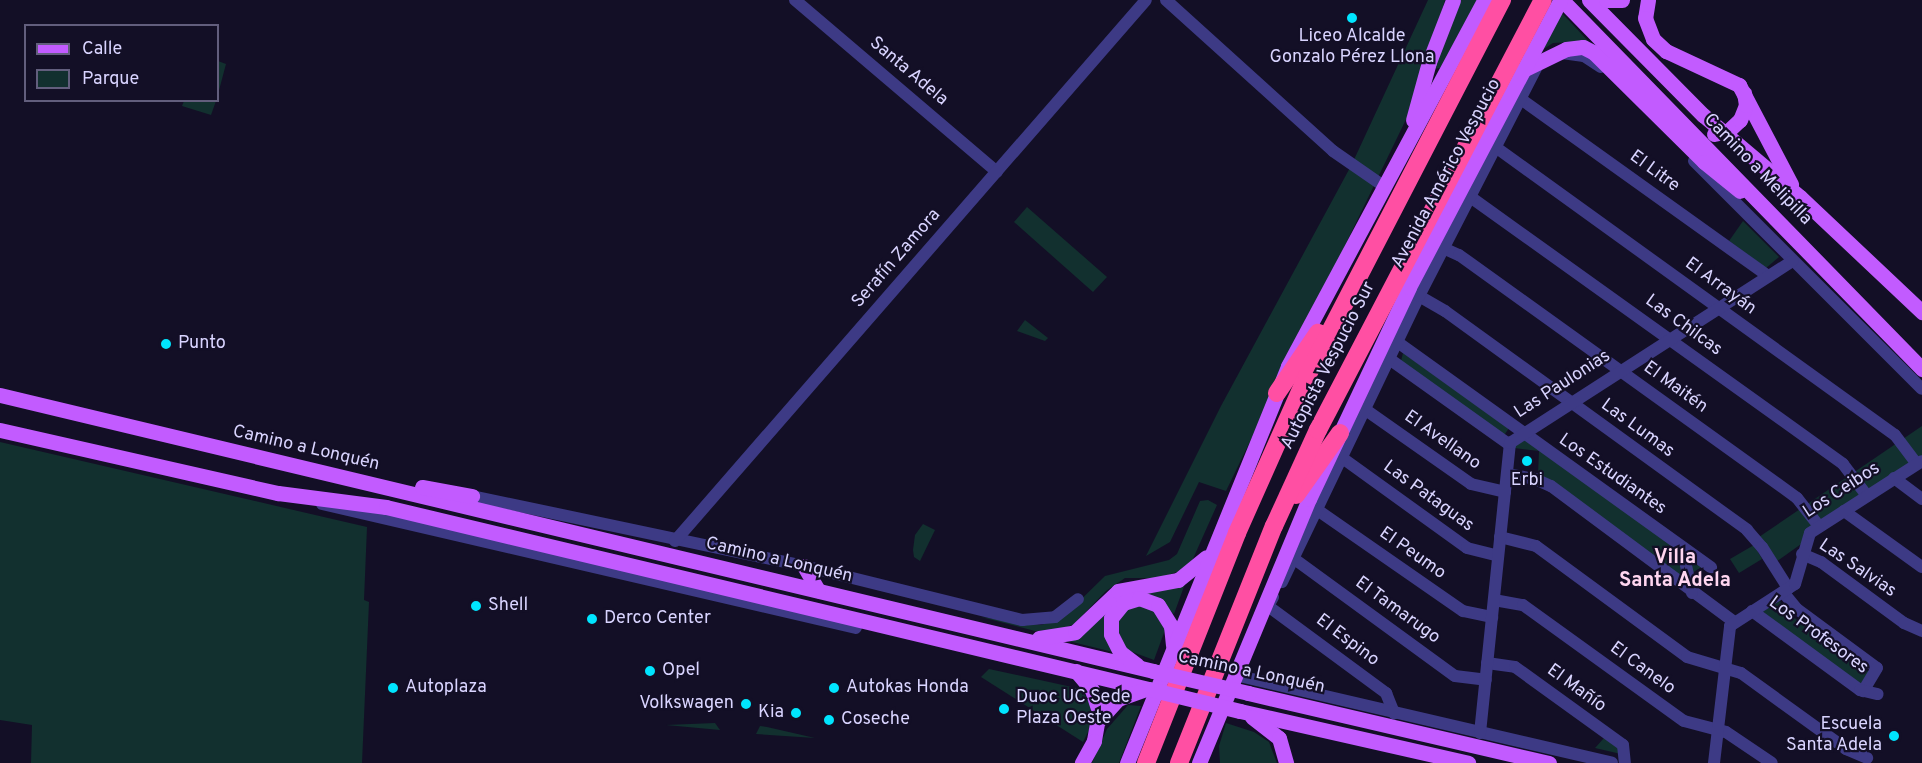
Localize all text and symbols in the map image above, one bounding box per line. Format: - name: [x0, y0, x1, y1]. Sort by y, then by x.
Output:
- marker: Liceo Alcalde Gonzalo Pérez Llona: [1345, 11, 1359, 25]
- legend: [24, 24, 219, 102]
- place label: Liceo Alcalde Gonzalo Pérez Llona: [1270, 27, 1434, 70]
- street label: Santa Adela: [864, 33, 952, 111]
- text: Calle: [82, 38, 122, 61]
- text: Parque: [82, 68, 139, 91]
- street label: Avenida Américo Vespucio: [1387, 75, 1507, 273]
- street label: Camino a Melipilla: [1698, 110, 1816, 230]
- street label: El Litre: [1625, 147, 1683, 197]
- street label: Serafín Zamora: [848, 205, 946, 313]
- street label: El Arrayán: [1680, 254, 1760, 320]
- street label: Autopista Vespucio Sur: [1277, 278, 1381, 454]
- street label: Las Chilcas: [1640, 291, 1726, 361]
- place label: Punto: [178, 333, 226, 355]
- marker: Punto: [159, 337, 173, 351]
- street label: Las Paulonias: [1511, 346, 1615, 424]
- street label: El Maitén: [1639, 357, 1711, 419]
- street label: Las Lumas: [1596, 395, 1678, 463]
- street label: El Avellano: [1399, 407, 1485, 475]
- street label: Camino a Lonquén: [231, 422, 381, 476]
- street label: Los Estudiantes: [1554, 430, 1670, 520]
- marker: Erbi: [1520, 454, 1534, 468]
- street label: Las Pataguas: [1378, 457, 1478, 537]
- street label: Los Ceibos: [1800, 458, 1884, 524]
- place label: Erbi: [1511, 470, 1543, 492]
- street label: El Peumo: [1374, 523, 1450, 585]
- street label: Camino a Lonquén: [704, 534, 854, 588]
- street label: Las Salvias: [1814, 535, 1900, 603]
- district label: Villa Santa Adela: [1619, 546, 1731, 593]
- street label: El Tamarugo: [1350, 573, 1444, 649]
- street label: Los Profesores: [1764, 593, 1872, 679]
- place label: Shell: [488, 595, 528, 617]
- marker: Shell: [469, 599, 483, 613]
- place label: Derco Center: [604, 608, 711, 630]
- street label: El Espino: [1311, 610, 1383, 672]
- marker: Derco Center: [585, 612, 599, 626]
- street label: El Canelo: [1605, 638, 1679, 700]
- street label: Camino a Lonquén: [1175, 647, 1327, 699]
- place label: Opel: [662, 660, 700, 682]
- street label: El Mañío: [1542, 660, 1610, 718]
- marker: Opel: [643, 664, 657, 678]
- place label: Autoplaza: [405, 677, 487, 699]
- place label: Autokas Honda: [846, 677, 969, 699]
- marker: Autoplaza: [386, 681, 400, 695]
- marker: Autokas Honda: [827, 681, 841, 695]
- place label: Duoc UC Sede Plaza Oeste: [1016, 688, 1130, 730]
- place label: Volkswagen: [639, 693, 734, 715]
- marker: Volkswagen: [739, 697, 753, 711]
- place label: Kia: [758, 702, 784, 724]
- marker: Duoc UC Sede Plaza Oeste: [997, 702, 1011, 716]
- marker: Kia: [789, 706, 803, 720]
- place label: Coseche: [841, 709, 910, 731]
- marker: Coseche: [822, 713, 836, 727]
- place label: Escuela Santa Adela: [1785, 715, 1882, 758]
- marker: Escuela Santa Adela: [1887, 729, 1901, 743]

